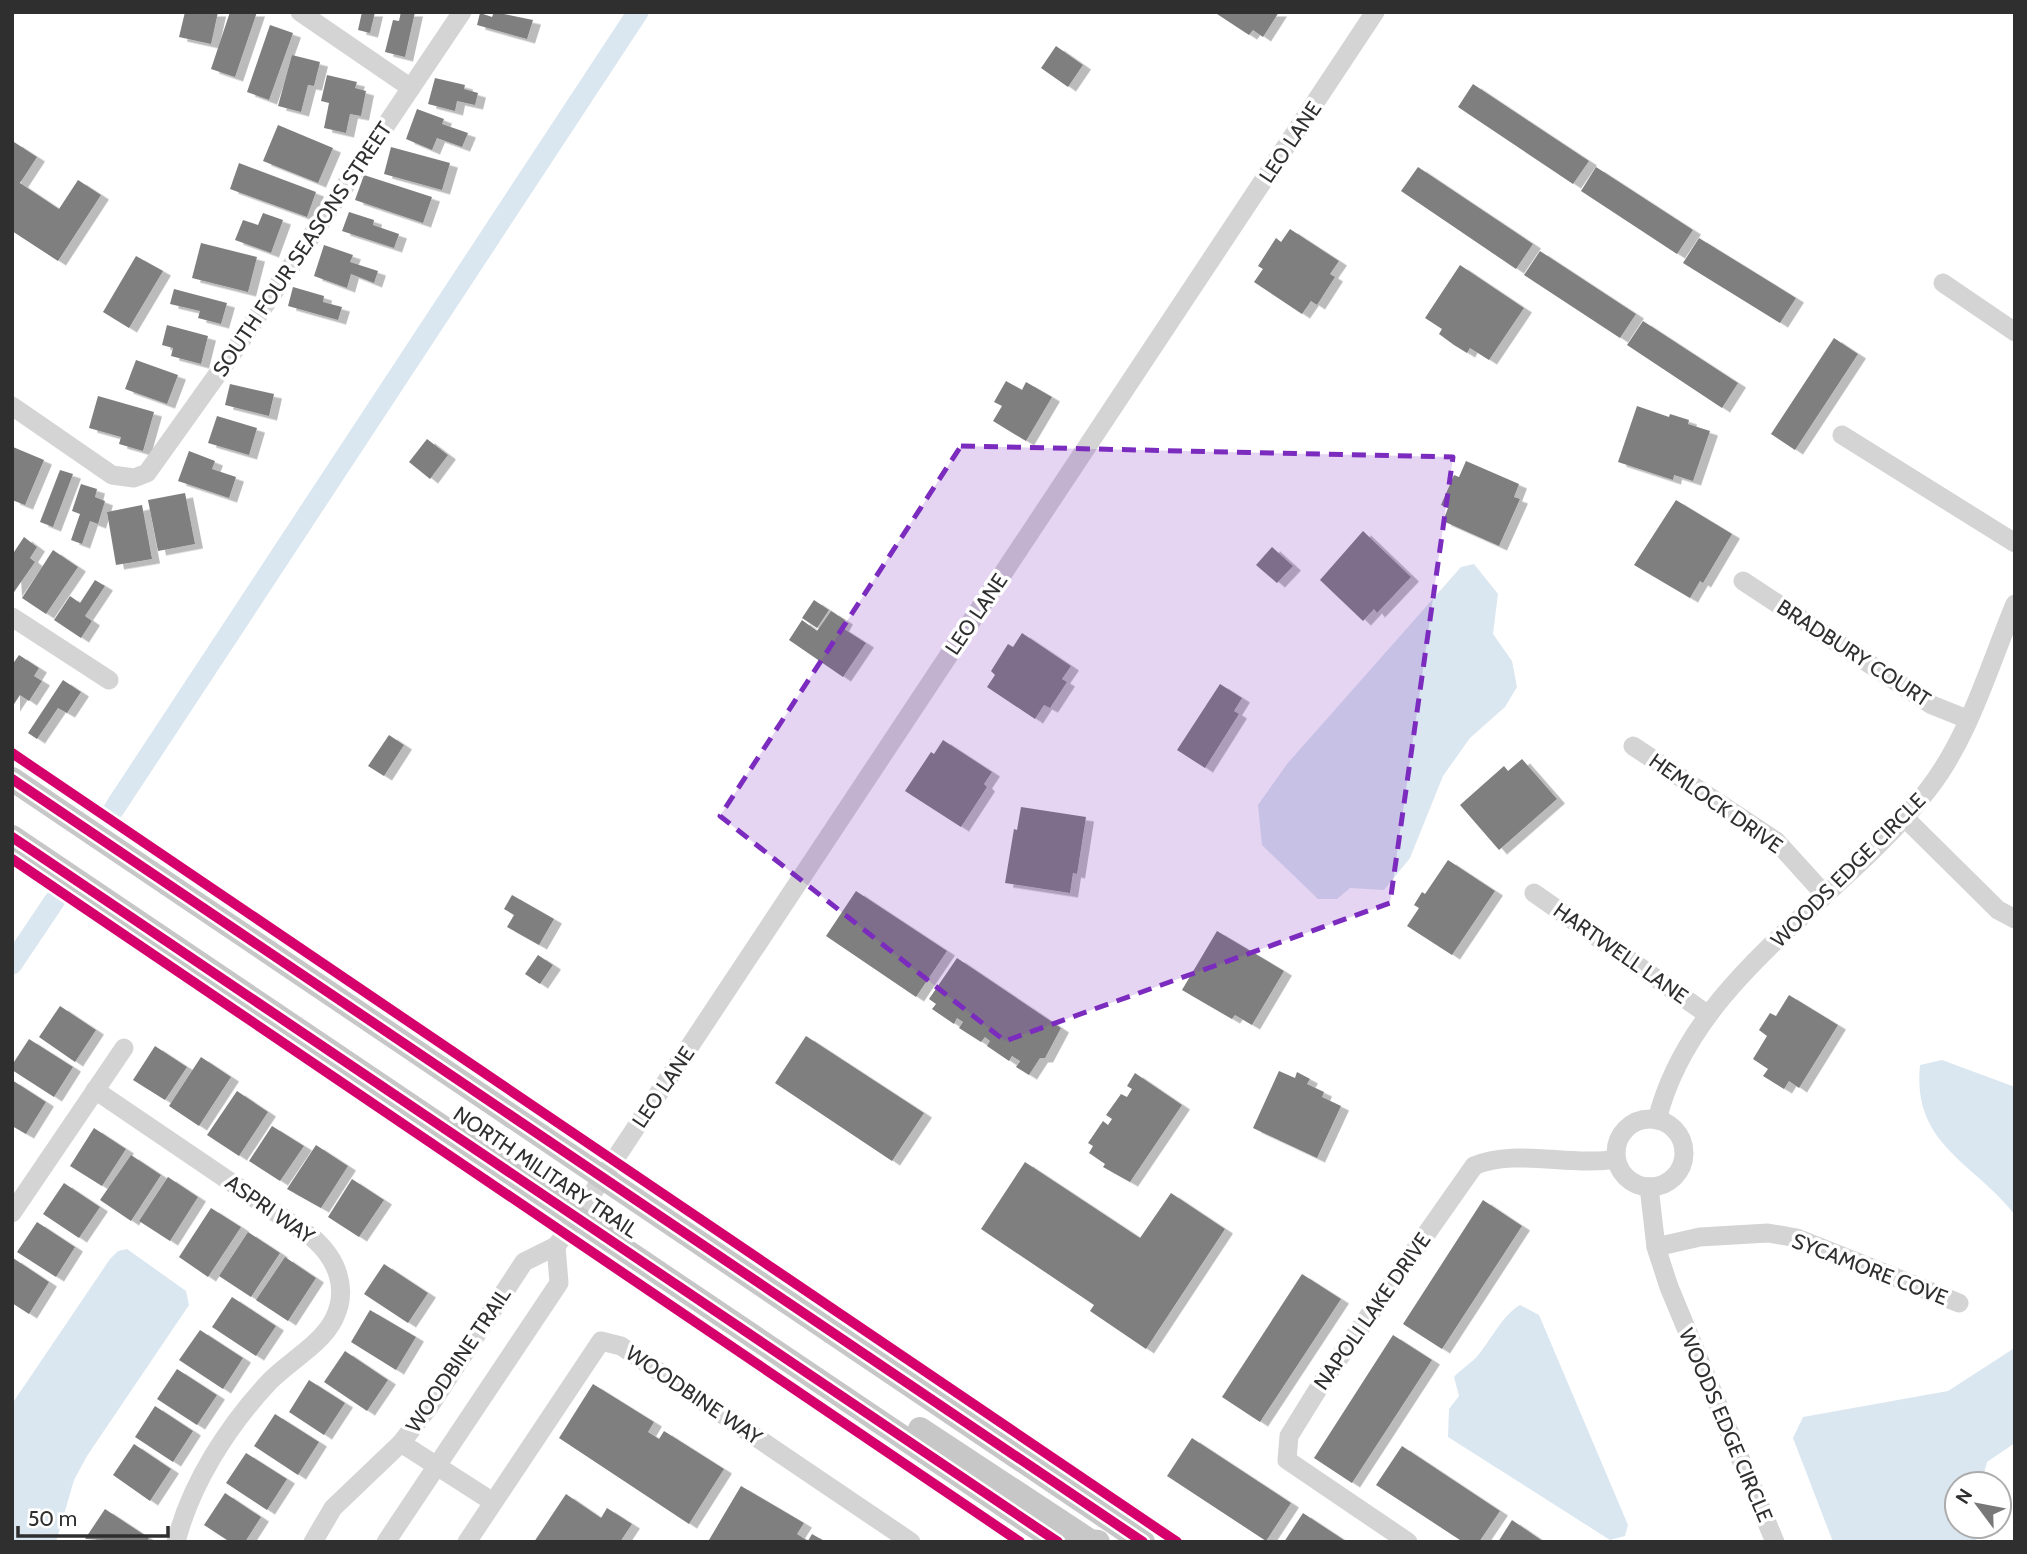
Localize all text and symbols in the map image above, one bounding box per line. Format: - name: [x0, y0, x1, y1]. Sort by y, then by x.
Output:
- street label: LEO LANE: [1254, 97, 1326, 187]
- street label: SOUTH FOUR SEASONS STREET: [207, 117, 397, 381]
- street label: LEO LANE: [940, 569, 1012, 659]
- street label: BRADBURY COURT: [1773, 594, 1935, 712]
- street label: HEMLOCK DRIVE: [1645, 748, 1787, 858]
- street label: WOODS EDGE CIRCLE: [1766, 788, 1930, 952]
- street label: HARTWELL LANE: [1549, 897, 1693, 1009]
- street label: LEO LANE: [627, 1042, 699, 1132]
- street label: NORTH MILITARY TRAIL: [449, 1101, 643, 1243]
- street label: ASPRI WAY: [221, 1169, 320, 1249]
- street label: NAPOLI LAKE DRIVE: [1308, 1228, 1436, 1394]
- street label: SYCAMORE COVE: [1789, 1228, 1951, 1310]
- street label: WOODBINE TRAIL: [400, 1283, 516, 1437]
- street label: WOODS EDGE CIRCLE: [1674, 1325, 1778, 1525]
- street label: WOODBINE WAY: [621, 1340, 768, 1450]
- north arrow: [1943, 1470, 2013, 1540]
- text: N: [1951, 1484, 1977, 1508]
- scale bar: [18, 1494, 168, 1538]
- text: 50 m: [28, 1506, 77, 1531]

